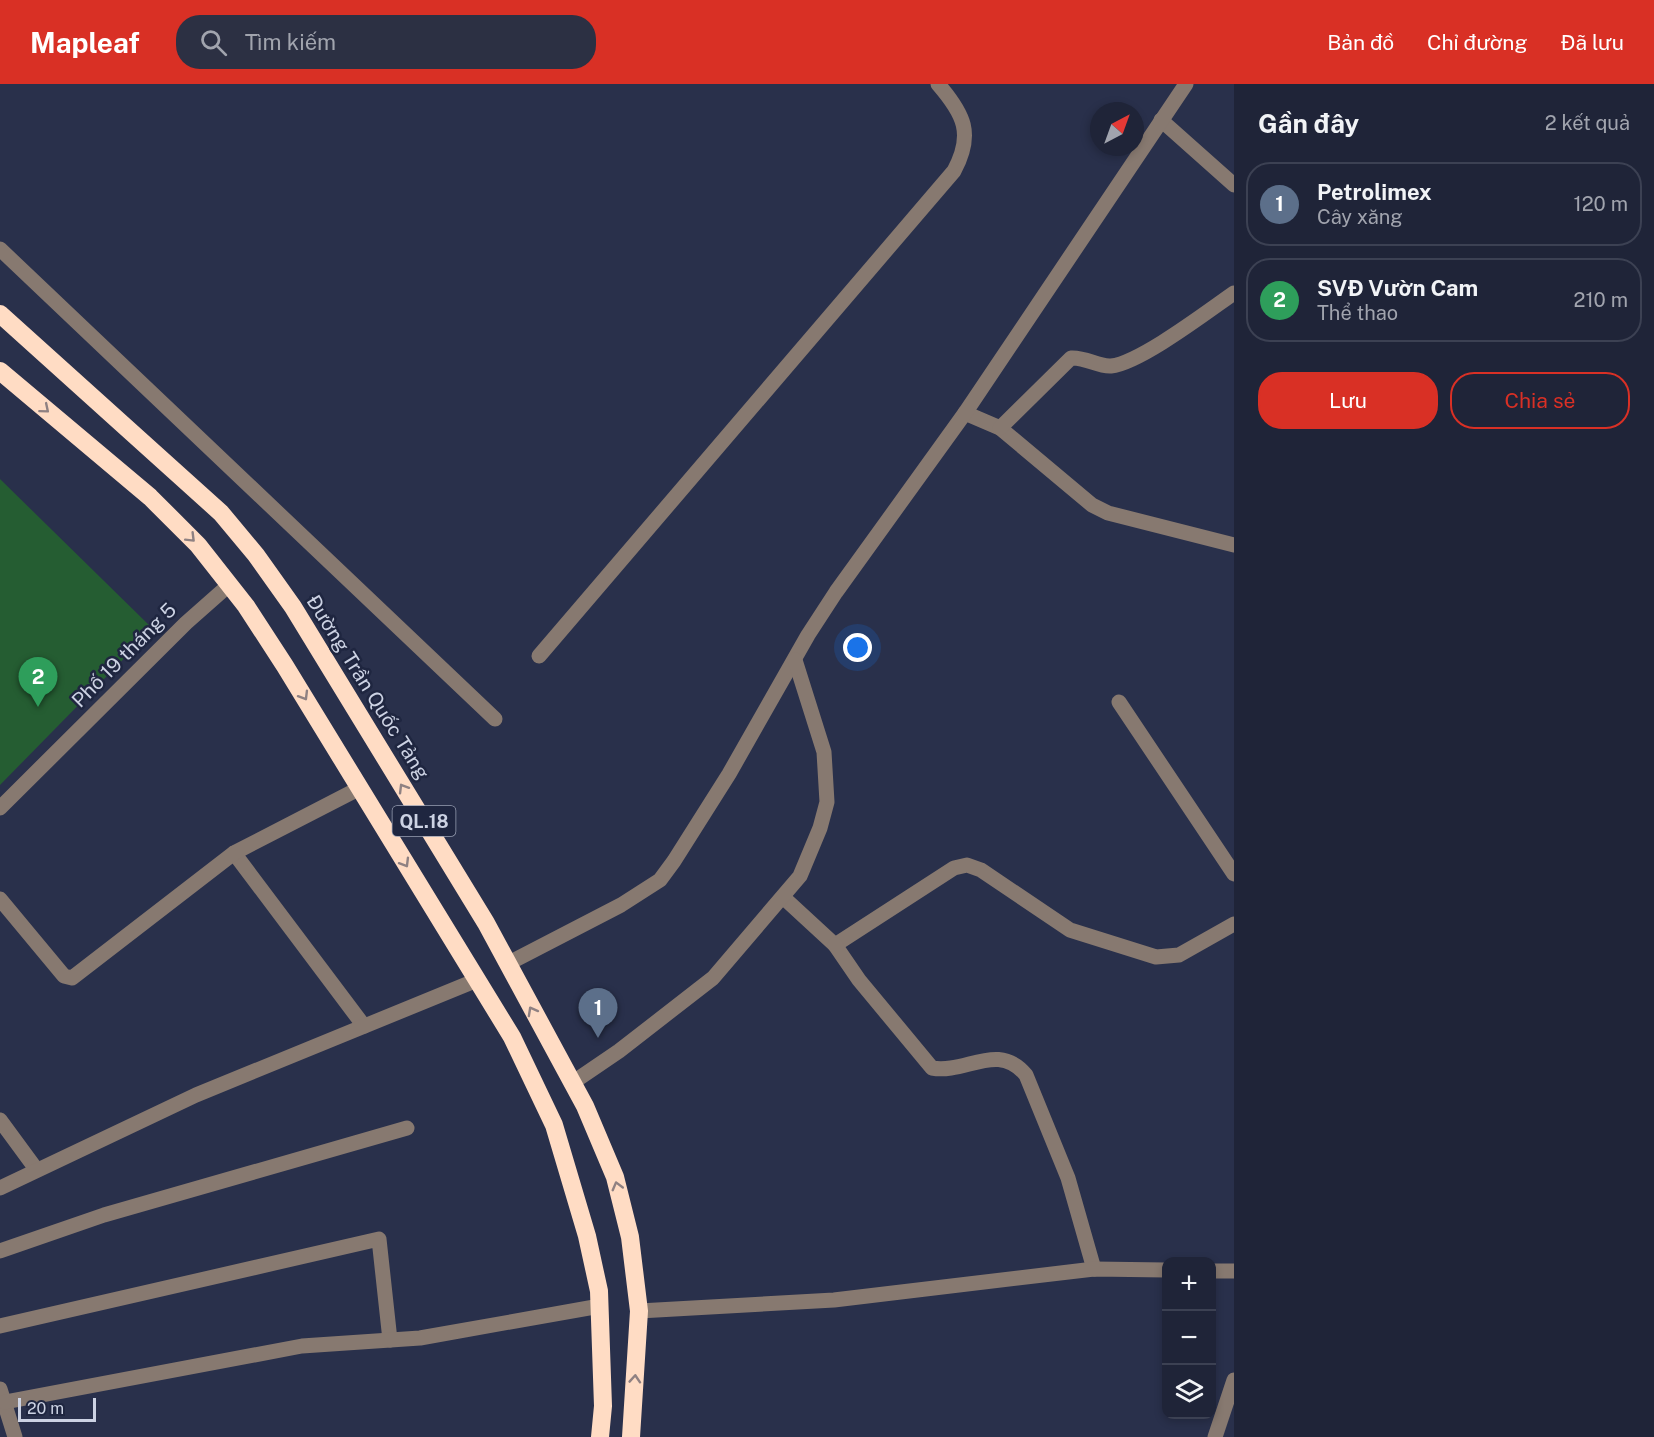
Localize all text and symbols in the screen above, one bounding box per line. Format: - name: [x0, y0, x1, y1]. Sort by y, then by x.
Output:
- search box: [176, 15, 596, 69]
- text: Mapleaf: [30, 26, 140, 59]
- icon: search: [197, 26, 230, 59]
- text: Tìm kiếm: [245, 29, 336, 55]
- text: Bản đồ: [1327, 30, 1394, 55]
- text: Chỉ đường: [1427, 30, 1528, 55]
- text: Đã lưu: [1561, 30, 1624, 55]
- north arrow: [1090, 102, 1144, 156]
- text: Gần đây: [1258, 108, 1359, 139]
- text: 2 kết quả: [1545, 111, 1630, 135]
- text: Petrolimex: [1317, 179, 1432, 205]
- text: 1: [1275, 192, 1284, 216]
- text: 120 m: [1574, 192, 1628, 216]
- text: Cây xăng: [1317, 205, 1403, 229]
- text: SVĐ Vườn Cam: [1317, 275, 1478, 301]
- text: 2: [1273, 288, 1286, 312]
- text: 210 m: [1574, 288, 1628, 312]
- text: Thể thao: [1317, 301, 1398, 325]
- button: Lưu: [1258, 372, 1438, 429]
- button: Chia sẻ: [1450, 372, 1630, 429]
- one-way arrow: [38, 401, 49, 412]
- one-way arrow: [183, 530, 194, 541]
- street label: Đường Trần Quốc Tảng: [301, 590, 435, 784]
- street label: Phố 19 tháng 5: [67, 598, 181, 712]
- your location: [843, 633, 872, 662]
- pin: 2: [18, 658, 57, 707]
- one-way arrow: [296, 690, 308, 700]
- one-way arrow: [399, 784, 411, 794]
- road number: QL.18: [392, 806, 456, 836]
- one-way arrow: [398, 857, 410, 867]
- pin: 1: [578, 988, 618, 1038]
- one-way arrow: [528, 1006, 540, 1017]
- one-way arrow: [611, 1181, 624, 1191]
- map controls: [1162, 1257, 1216, 1419]
- button: +: [1162, 1257, 1216, 1311]
- button: −: [1162, 1311, 1216, 1365]
- button: layers: [1162, 1365, 1216, 1419]
- one-way arrow: [628, 1374, 641, 1383]
- scale bar: [18, 1395, 96, 1422]
- text: 20 m: [27, 1399, 64, 1418]

